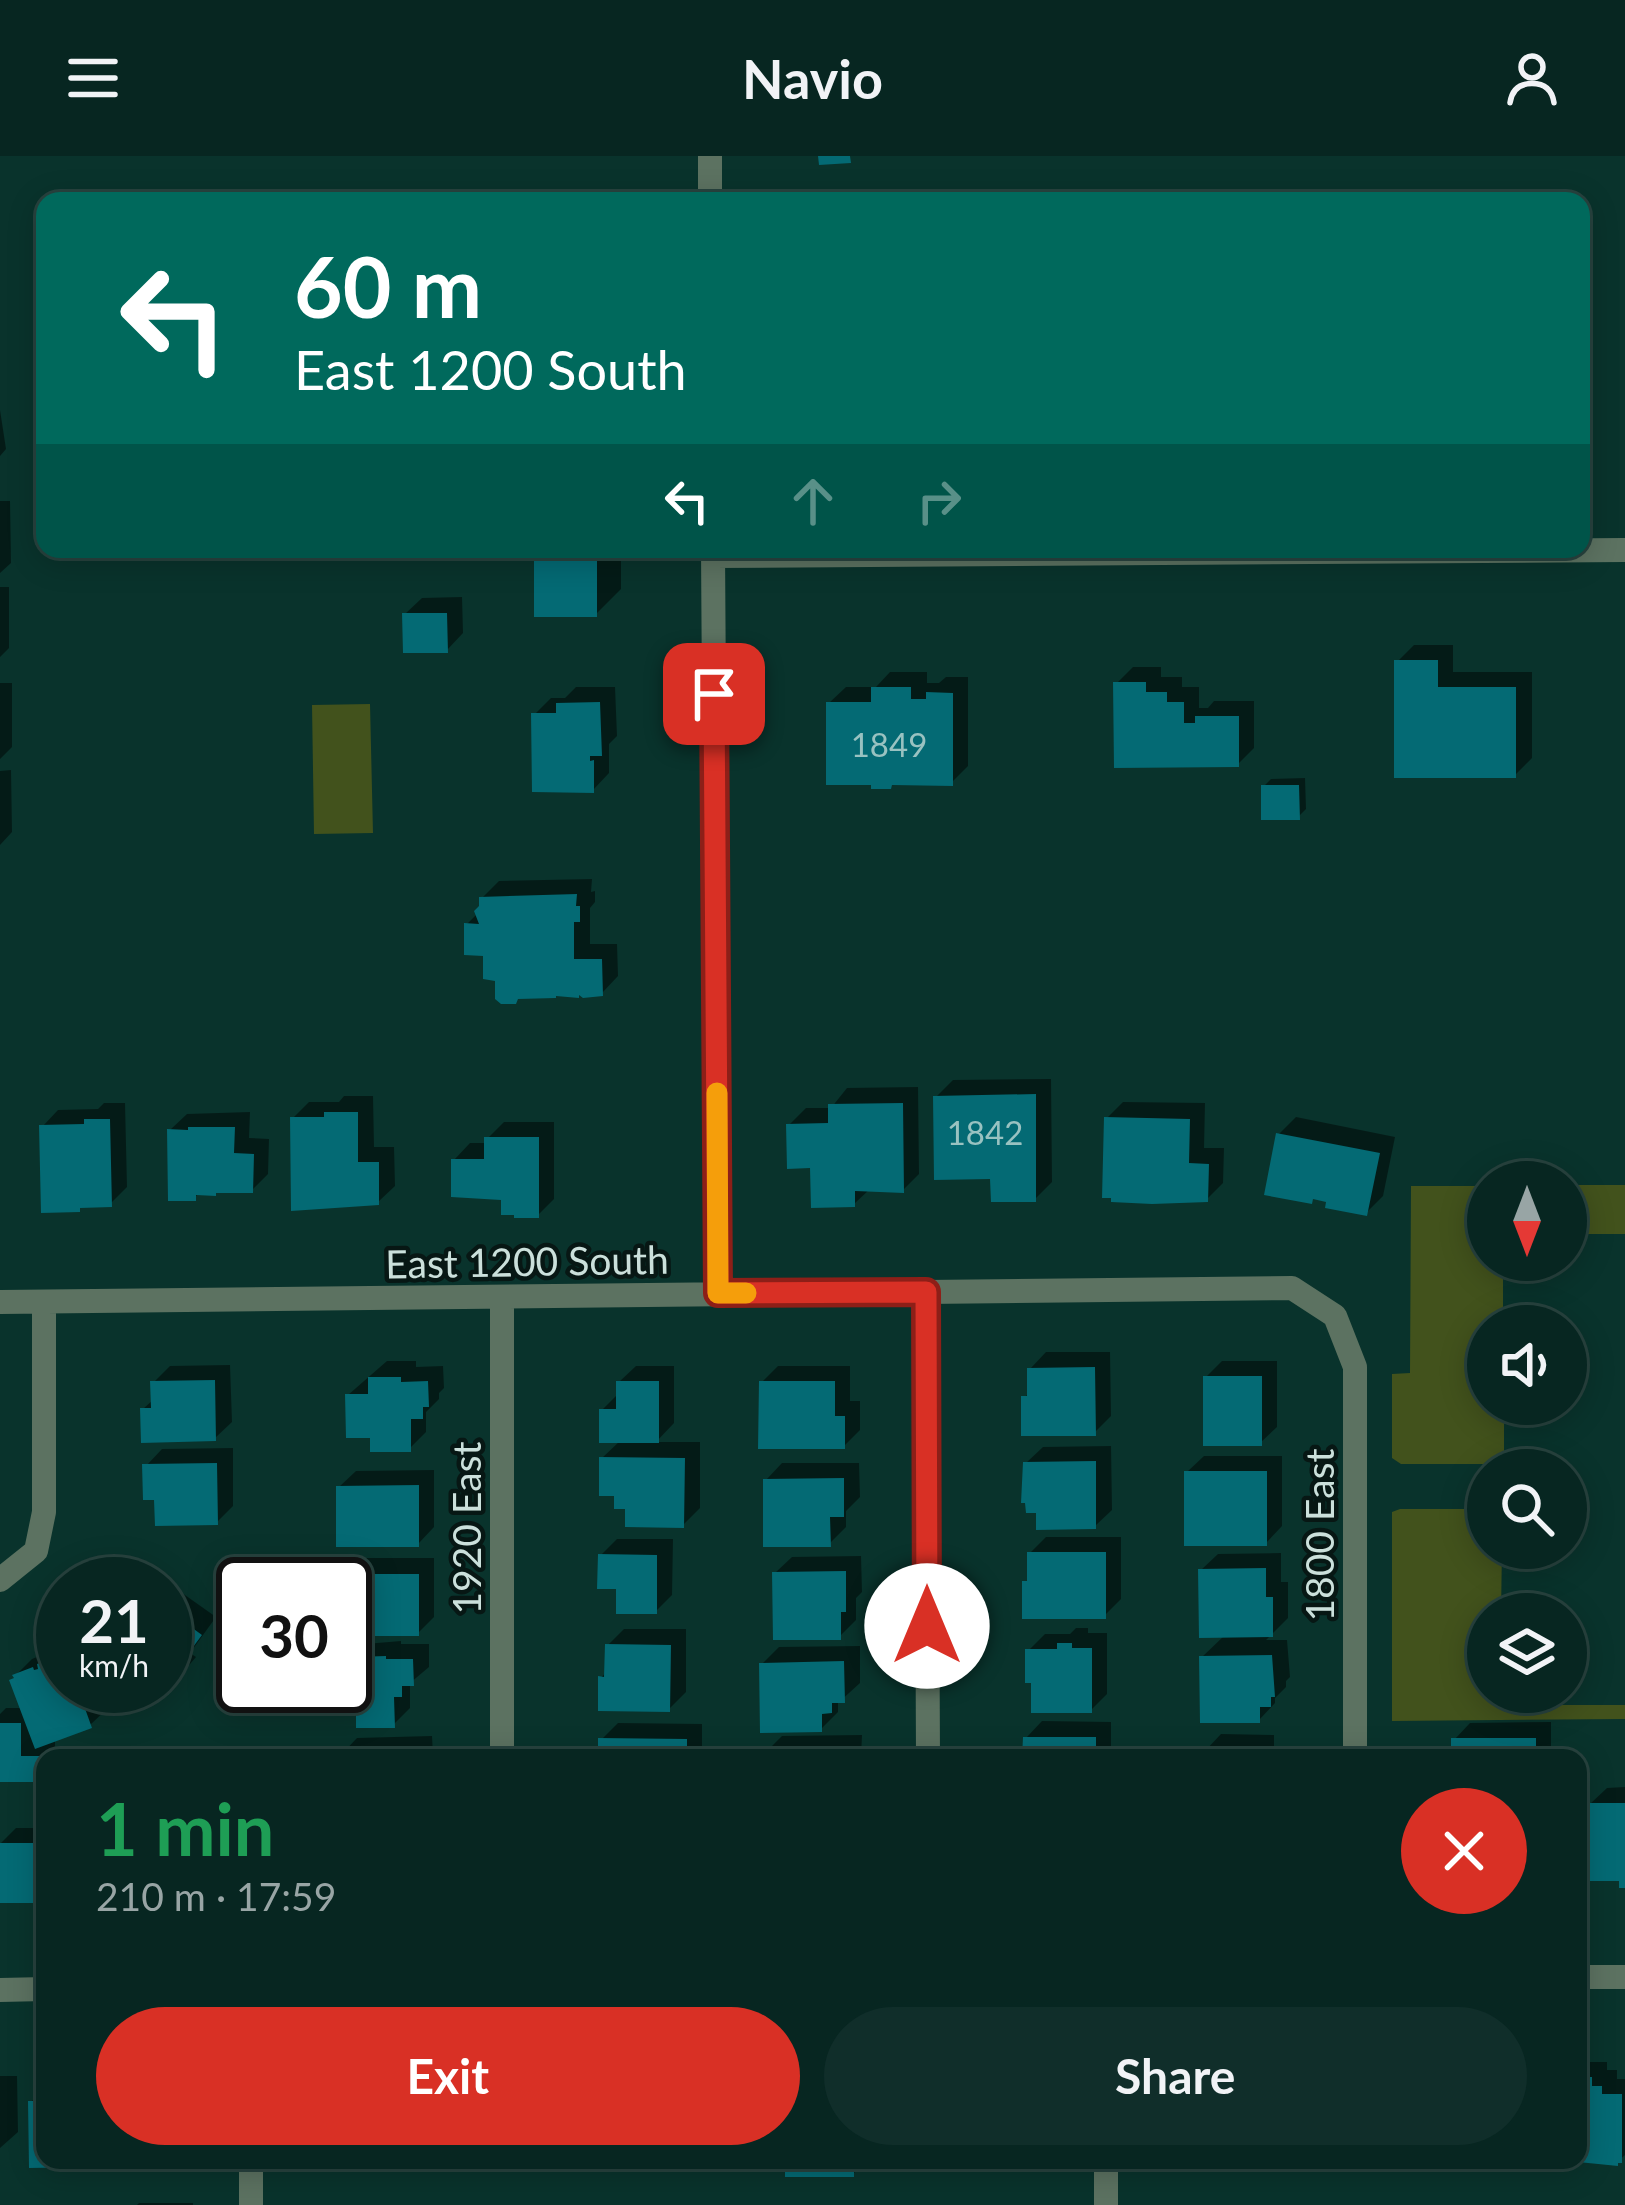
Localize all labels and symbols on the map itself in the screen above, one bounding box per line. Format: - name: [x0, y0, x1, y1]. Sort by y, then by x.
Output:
- pin: [663, 643, 765, 745]
- house number: 1849: [851, 724, 927, 764]
- house number: 1842: [947, 1112, 1023, 1152]
- north arrow: [1467, 1161, 1587, 1281]
- street label: East 1200 South: [385, 1236, 669, 1286]
- street label: 1920 East: [443, 1441, 489, 1615]
- street label: 1800 East: [1296, 1448, 1342, 1622]
- speed limit sign: 30: [216, 1557, 372, 1713]
- position arrow: [864, 1563, 990, 1689]

